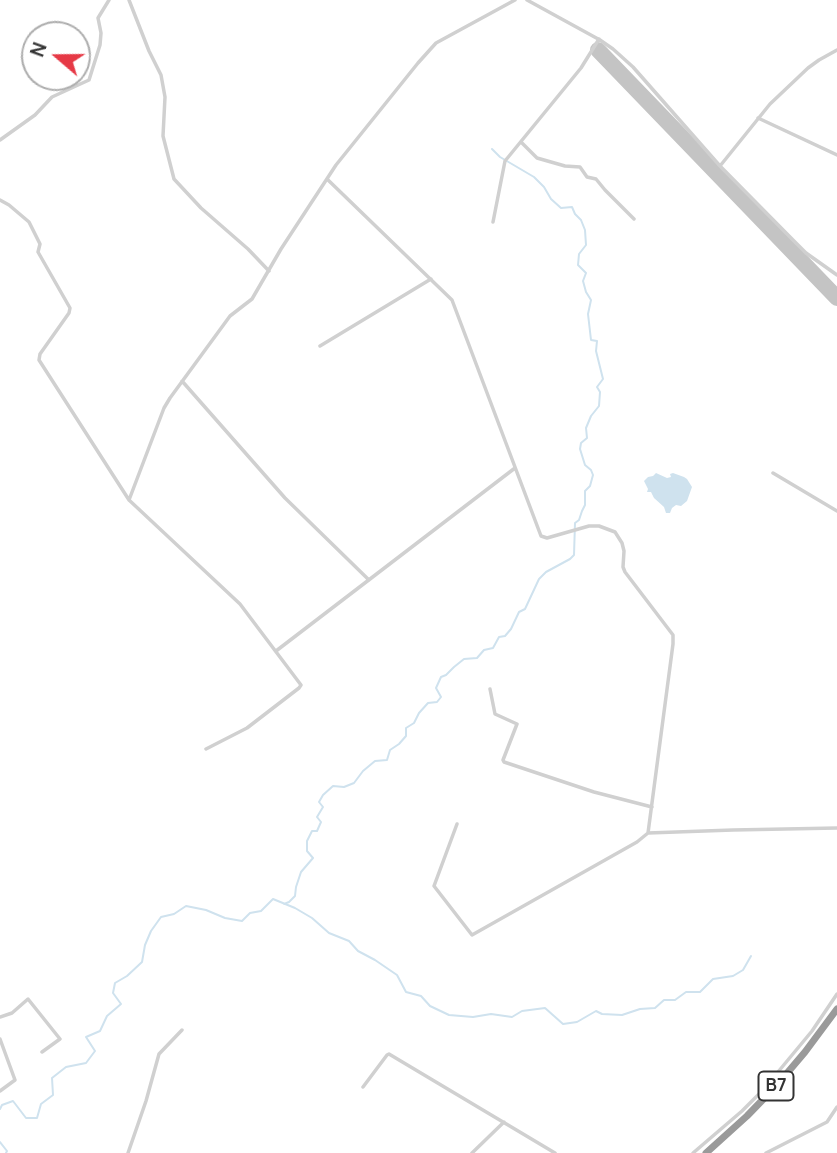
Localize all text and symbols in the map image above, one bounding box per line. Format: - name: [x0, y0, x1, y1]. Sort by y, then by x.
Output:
- north arrow: [21, 21, 91, 91]
- text: N: [24, 39, 53, 60]
- road number: B7: [758, 1072, 794, 1100]

